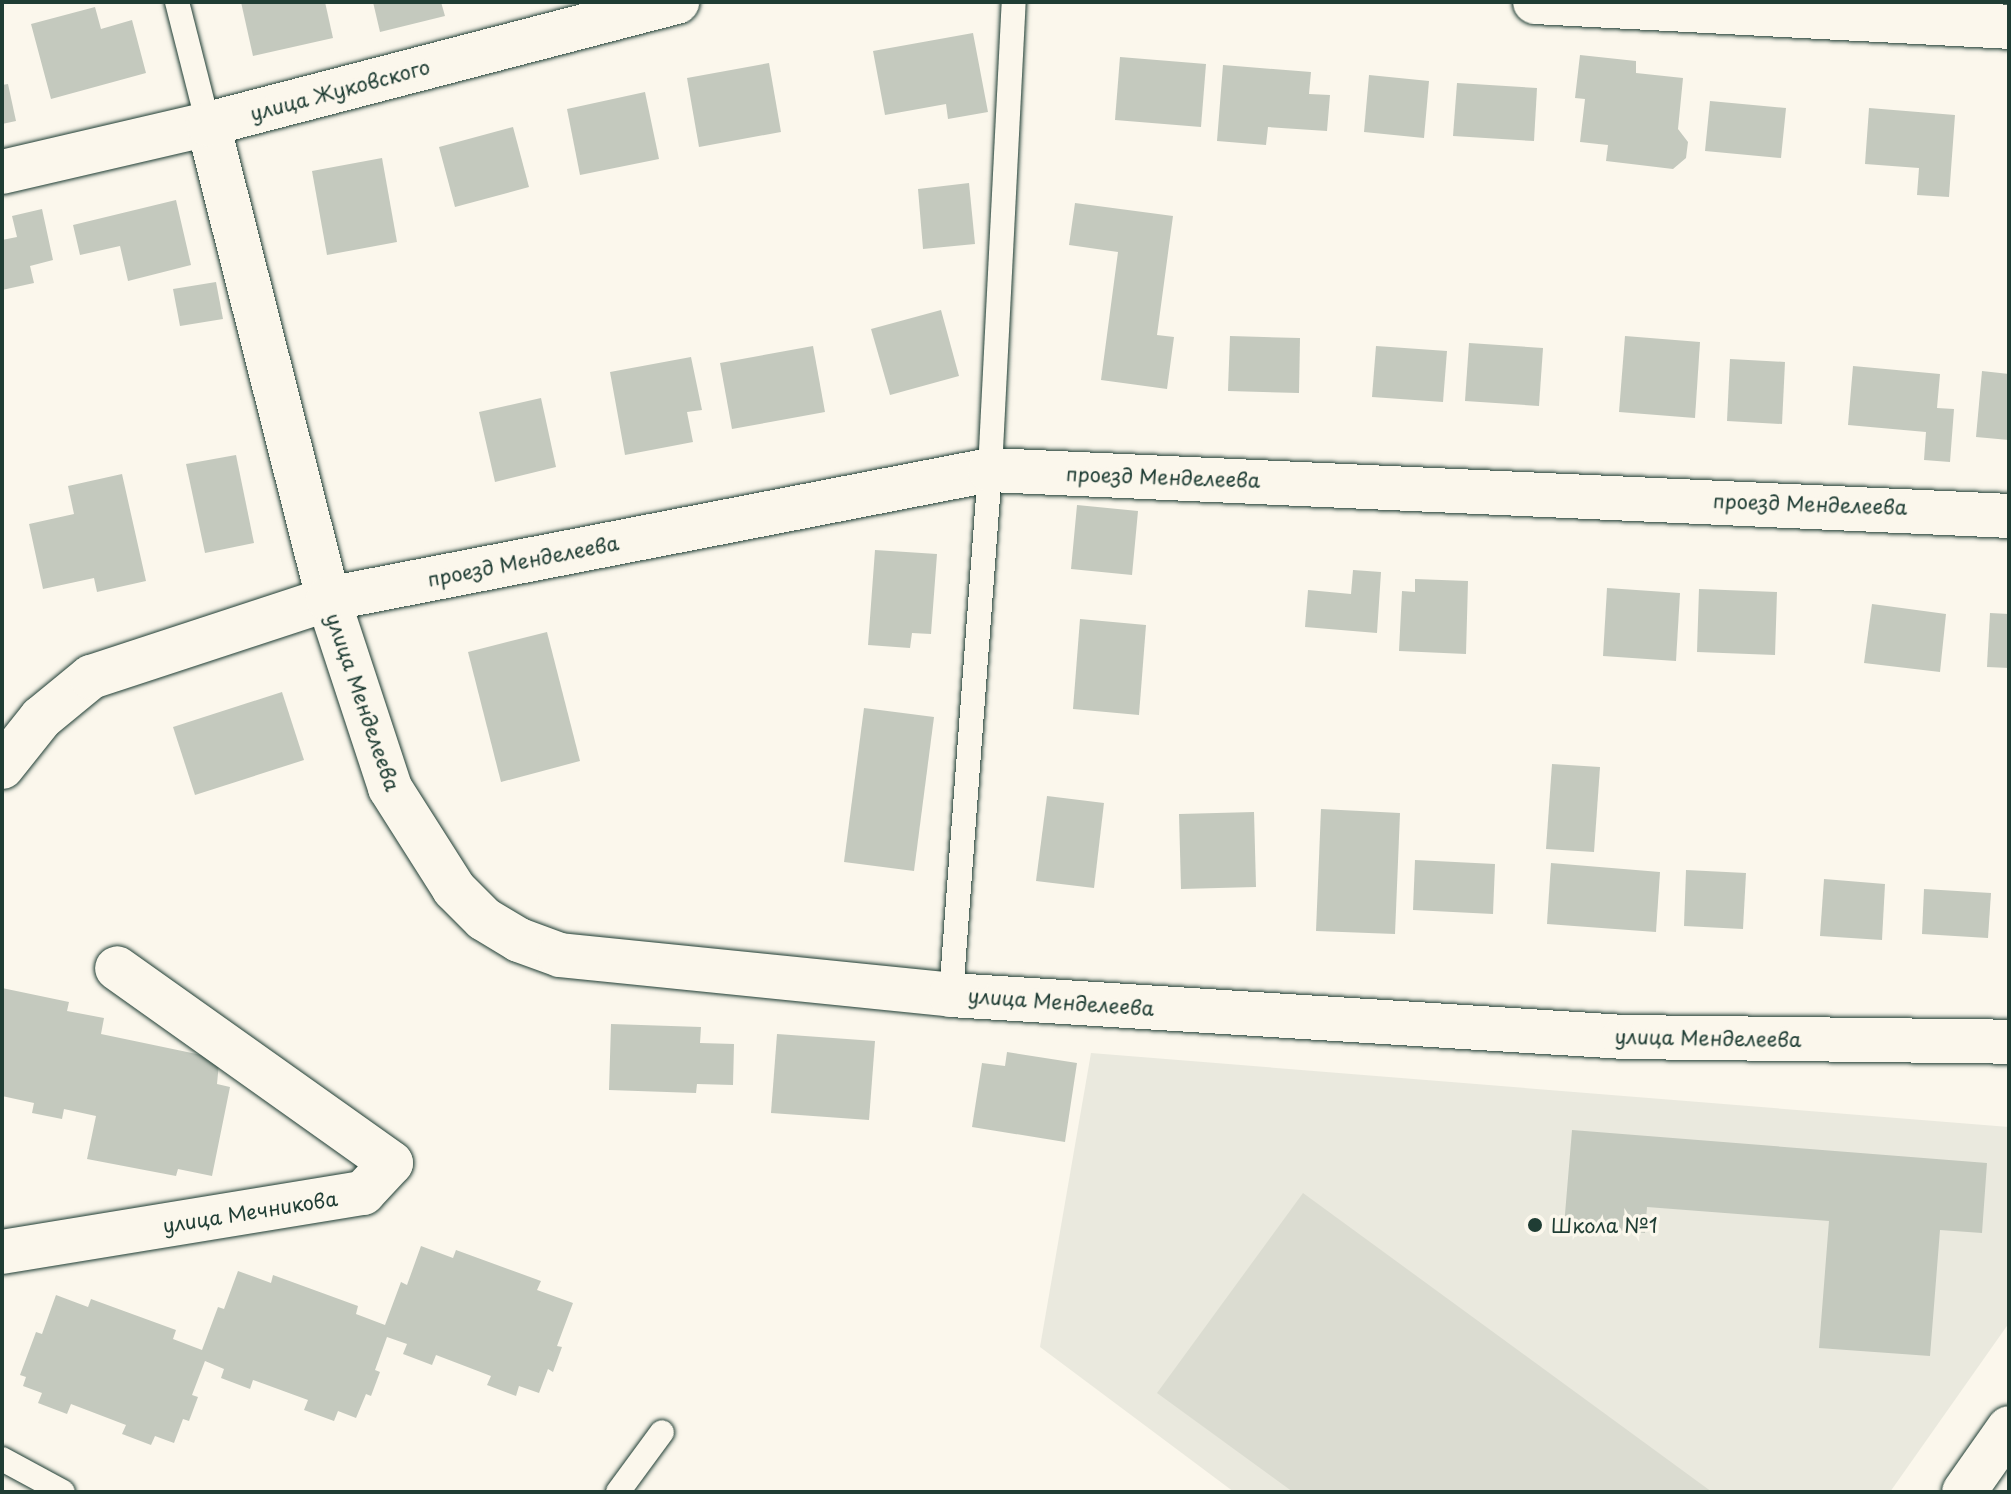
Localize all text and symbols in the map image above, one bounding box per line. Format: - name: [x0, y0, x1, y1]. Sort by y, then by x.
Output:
- street label: улица Жуковского: [247, 54, 433, 126]
- street label: проезд Менделеева: [1066, 462, 1260, 492]
- street label: проезд Менделеева: [1713, 489, 1907, 519]
- street label: проезд Менделеева: [425, 531, 621, 591]
- street label: улица Менделеева: [321, 610, 405, 794]
- street label: улица Менделеева: [967, 984, 1155, 1020]
- street label: улица Менделеева: [1614, 1024, 1802, 1052]
- street label: улица Мечникова: [160, 1186, 340, 1238]
- place label: Школа №1: [1551, 1213, 1658, 1237]
- marker: Школа №1: [1526, 1216, 1544, 1234]

